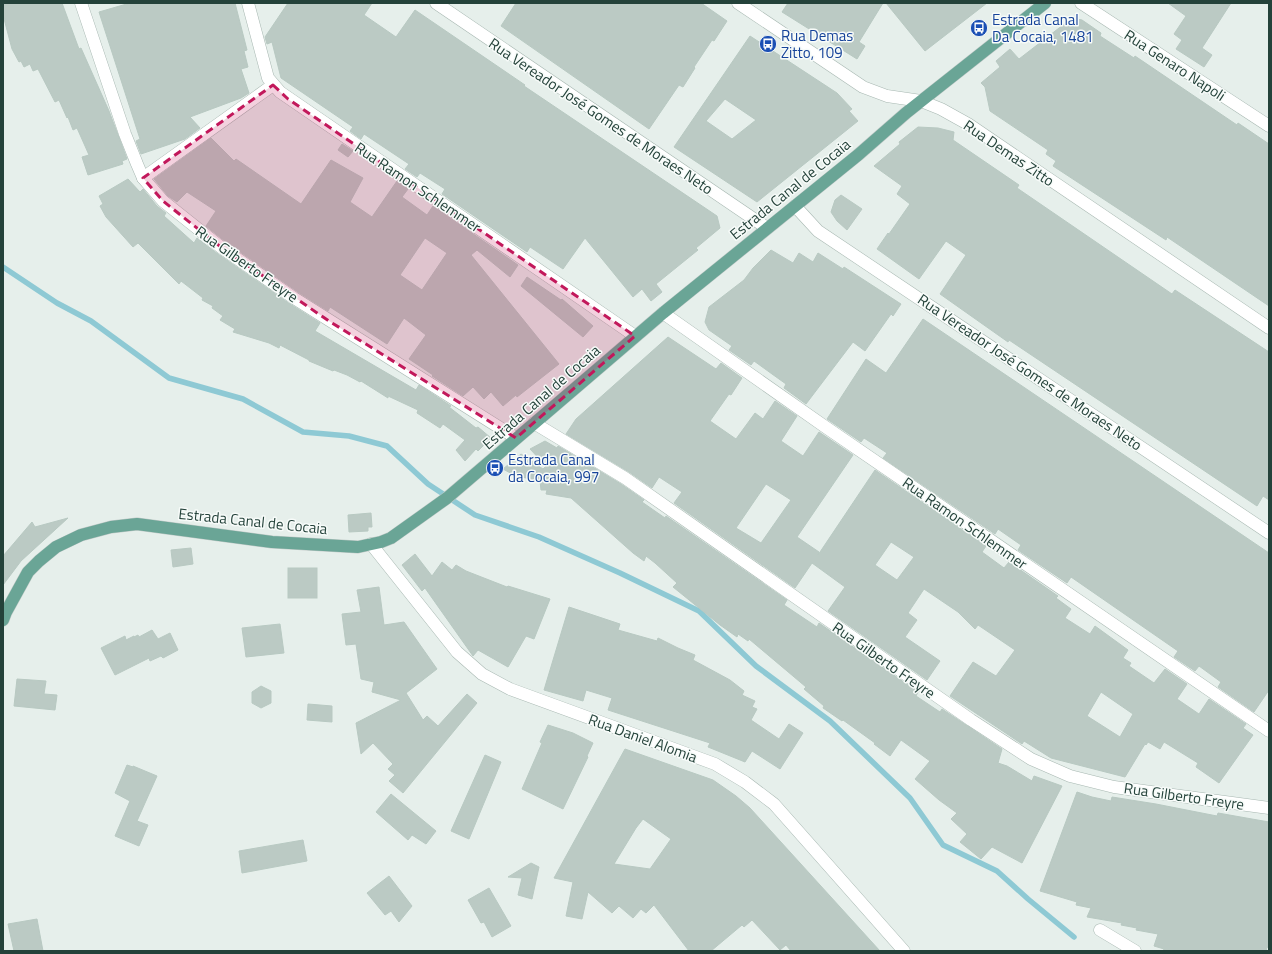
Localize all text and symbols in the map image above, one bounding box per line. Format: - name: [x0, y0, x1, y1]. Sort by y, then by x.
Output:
- place label: Estrada Canal Da Cocaia, 1481: [992, 8, 1094, 48]
- bus stop icon: Estrada Canal Da Cocaia, 1481: [969, 18, 989, 38]
- place label: Rua Demas Zitto, 109: [781, 24, 853, 64]
- street label: Rua Genaro Napoli: [1120, 24, 1230, 106]
- street label: Rua Vereador José Gomes de Moraes Neto: [484, 32, 718, 200]
- bus stop icon: Rua Demas Zitto, 109: [758, 34, 778, 54]
- street label: Rua Demas Zitto: [959, 114, 1059, 192]
- street label: Estrada Canal de Cocaia: [725, 133, 856, 245]
- street label: Rua Ramon Schlemmer: [350, 136, 486, 238]
- street label: Rua Gilberto Freyre: [191, 220, 303, 308]
- street label: Rua Vereador José Gomes de Moraes Neto: [913, 288, 1147, 456]
- street label: Estrada Canal de Cocaia: [477, 339, 605, 455]
- place label: Estrada Canal da Cocaia, 997: [508, 448, 599, 488]
- bus stop icon: Estrada Canal da Cocaia, 997: [485, 458, 505, 478]
- street label: Rua Ramon Schlemmer: [898, 471, 1032, 575]
- street label: Estrada Canal de Cocaia: [177, 502, 329, 540]
- street label: Rua Gilberto Freyre: [828, 616, 940, 704]
- street label: Rua Daniel Alomia: [585, 708, 701, 769]
- street label: Rua Gilberto Freyre: [1122, 776, 1246, 816]

